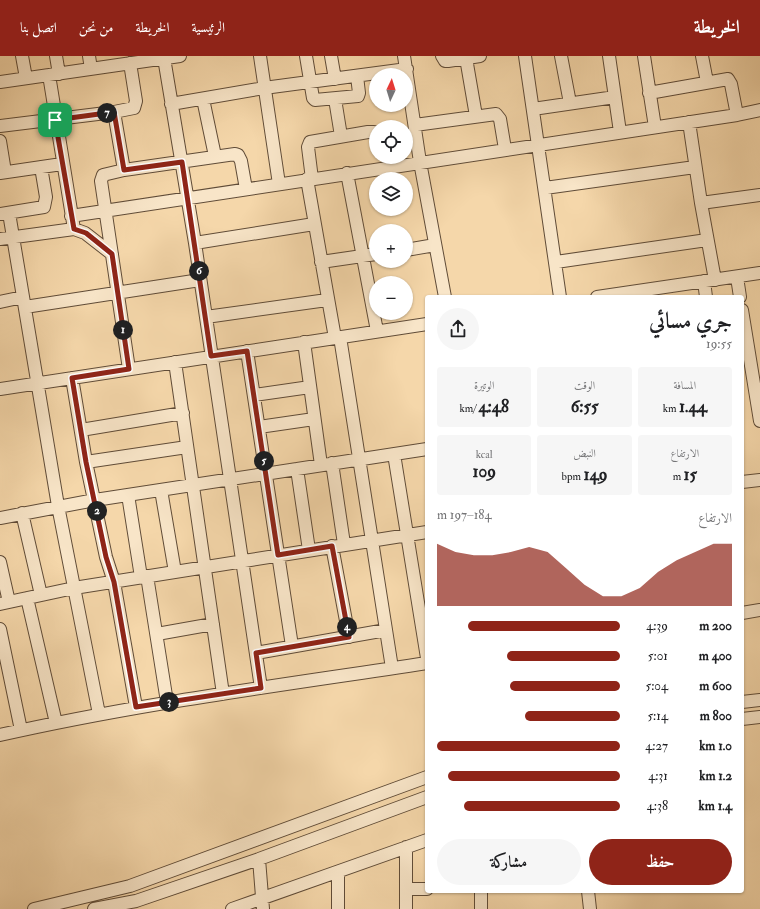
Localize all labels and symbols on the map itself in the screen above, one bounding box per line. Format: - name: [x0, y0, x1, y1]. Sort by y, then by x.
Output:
- north arrow: [369, 68, 413, 112]
- pin: [38, 103, 72, 137]
- pin: 7: [97, 103, 117, 123]
- pin: 6: [189, 261, 209, 281]
- pin: 1: [113, 320, 133, 340]
- pin: 5: [254, 451, 274, 471]
- pin: 2: [87, 501, 107, 521]
- pin: 4: [337, 617, 357, 637]
- pin: 3: [159, 692, 179, 712]

